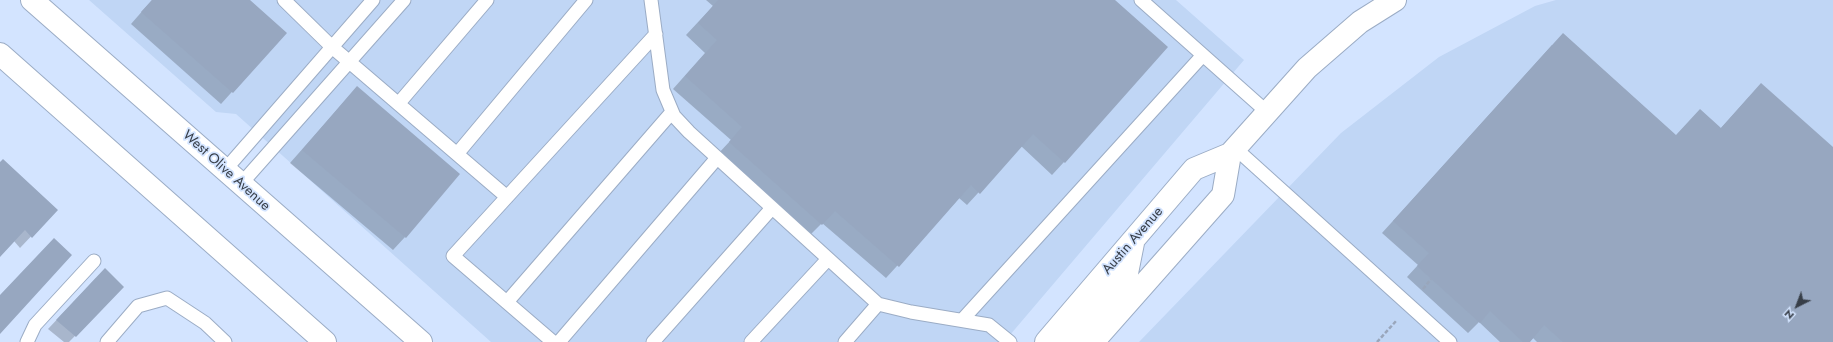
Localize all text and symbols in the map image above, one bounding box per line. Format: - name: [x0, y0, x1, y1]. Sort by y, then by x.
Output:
- street label: West Olive Avenue: [179, 127, 273, 215]
- street label: Austin Avenue: [1099, 204, 1167, 278]
- north arrow: [1777, 286, 1817, 326]
- text: N: [1780, 306, 1798, 324]

